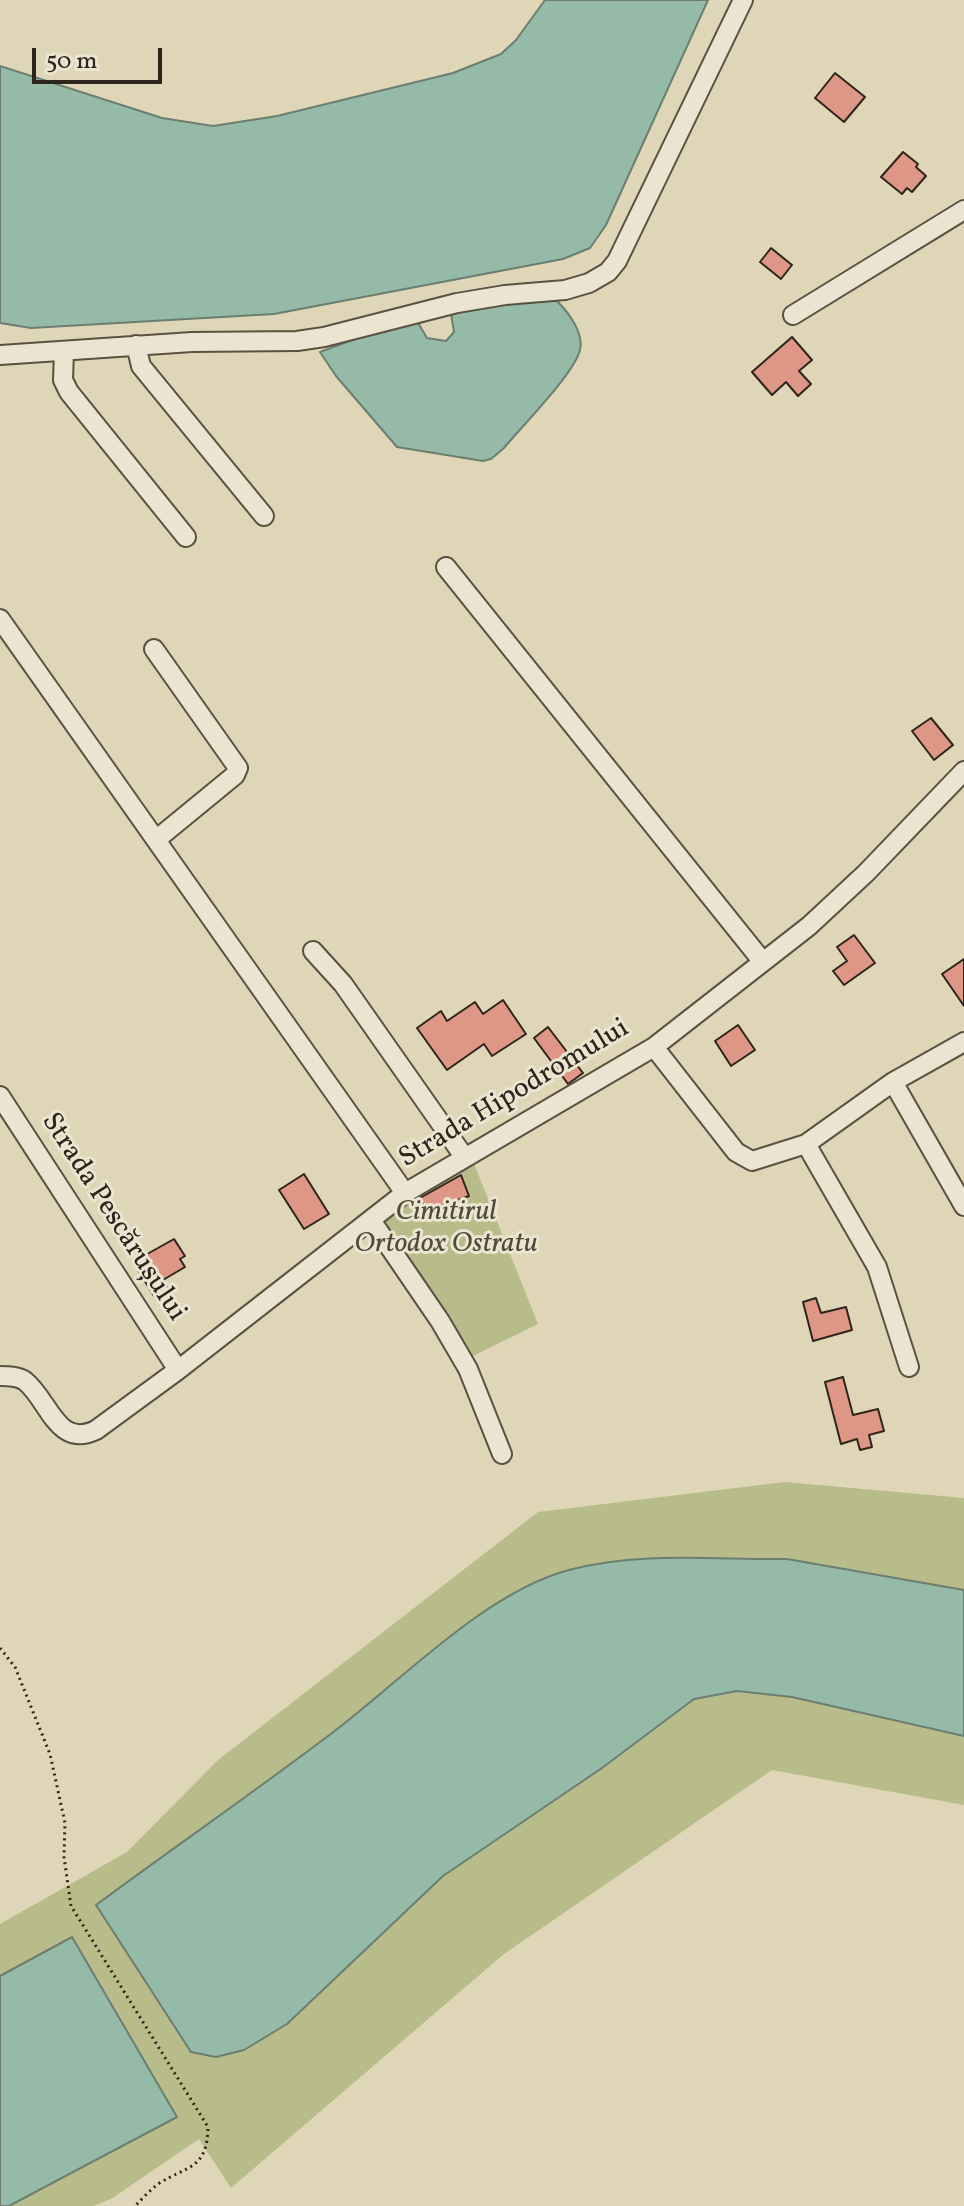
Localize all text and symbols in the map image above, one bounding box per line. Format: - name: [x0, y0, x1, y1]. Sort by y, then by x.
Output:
- scale bar: [36, 32, 166, 82]
- text: 50 m: [46, 45, 98, 79]
- street label: Strada Hipodromului: [394, 1013, 636, 1177]
- street label: Strada Pescărușului: [32, 1108, 192, 1328]
- park label: Cimitirul Ortodox Ostratu: [354, 1197, 538, 1263]

